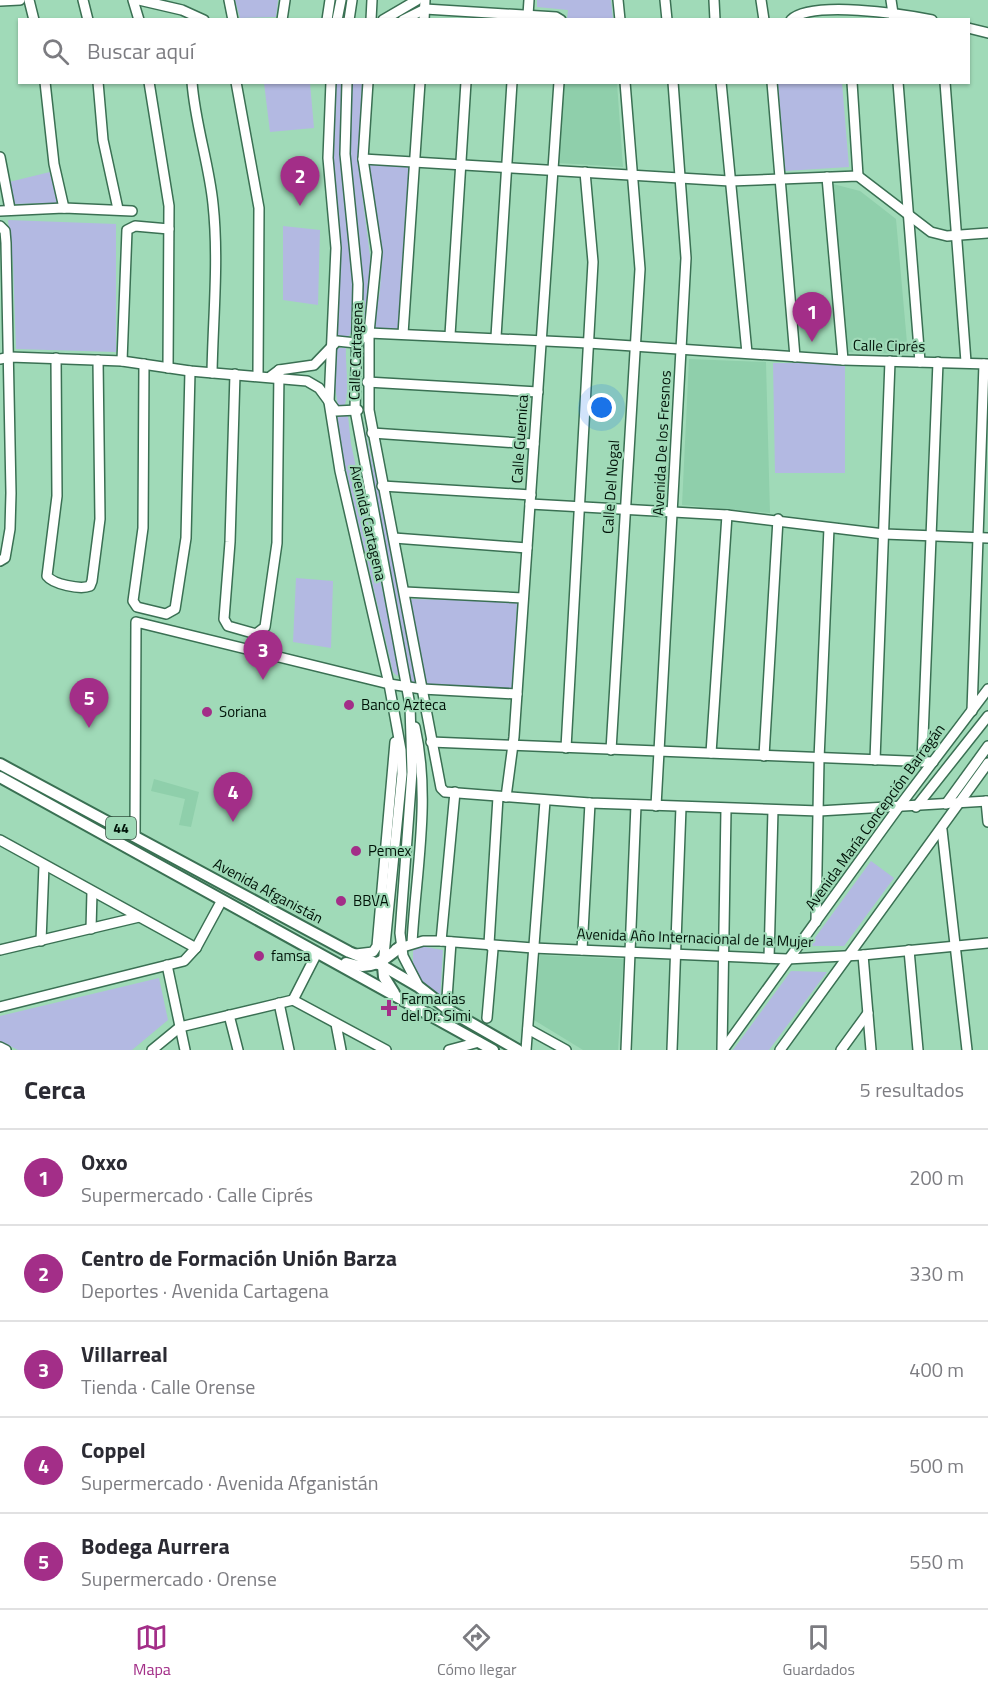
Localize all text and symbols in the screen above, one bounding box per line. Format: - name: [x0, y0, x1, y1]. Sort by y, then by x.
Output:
- search box: [18, 18, 970, 84]
- text: Buscar aquí: [87, 34, 195, 68]
- icon: search: [39, 35, 72, 68]
- pin: 2: [280, 156, 320, 206]
- pin: 1: [792, 292, 832, 342]
- street label: Calle Cartagena: [342, 301, 369, 400]
- street label: Calle Ciprés: [853, 333, 925, 358]
- street label: Avenida De los Fresnos: [646, 370, 677, 516]
- street label: Calle Guernica: [505, 393, 534, 484]
- your location: [587, 393, 616, 422]
- street label: Calle Del Nogal: [596, 439, 625, 535]
- street label: Avenida Cartagena: [344, 463, 393, 583]
- pin: 3: [244, 630, 282, 680]
- pin: 5: [70, 678, 109, 728]
- place label: Banco Azteca: [361, 693, 447, 716]
- marker: Banco Azteca: [342, 698, 356, 712]
- place label: Soriana: [219, 700, 267, 723]
- marker: Soriana: [200, 705, 214, 719]
- street label: Avenida María Concepción Barragán: [799, 719, 950, 915]
- pin: 4: [214, 772, 252, 822]
- road number: 44: [106, 817, 136, 839]
- place label: Pemex: [368, 839, 411, 862]
- marker: Pemex: [349, 844, 363, 858]
- street label: Avenida Afganistán: [209, 852, 327, 929]
- place label: BBVA: [353, 889, 389, 912]
- marker: BBVA: [334, 894, 348, 908]
- street label: Avenida Año Internacional de la Mujer: [576, 922, 814, 953]
- place label: famsa: [271, 944, 311, 967]
- marker: famsa: [252, 949, 266, 963]
- place label: Farmacias del Dr. Simi: [401, 987, 471, 1027]
- marker: Farmacias del Dr. Simi: [382, 1001, 396, 1015]
- text: Cerca: [24, 1070, 86, 1109]
- text: 5 resultados: [860, 1074, 964, 1105]
- text: Oxxo: [81, 1145, 128, 1179]
- text: 1: [38, 1162, 49, 1193]
- text: 200 m: [909, 1162, 964, 1193]
- text: Supermercado · Calle Ciprés: [81, 1179, 313, 1210]
- text: Centro de Formación Unión Barza: [81, 1241, 397, 1275]
- text: 2: [38, 1258, 49, 1289]
- text: 330 m: [909, 1258, 964, 1289]
- text: Deportes · Avenida Cartagena: [81, 1275, 329, 1306]
- text: Villarreal: [81, 1337, 168, 1371]
- text: 3: [38, 1354, 49, 1385]
- text: 400 m: [909, 1354, 964, 1385]
- text: Tienda · Calle Orense: [81, 1371, 255, 1402]
- text: Coppel: [81, 1433, 146, 1467]
- text: 4: [38, 1450, 49, 1481]
- text: 500 m: [909, 1450, 964, 1481]
- text: Supermercado · Avenida Afganistán: [81, 1467, 379, 1498]
- text: Bodega Aurrera: [81, 1529, 230, 1563]
- text: 5: [38, 1546, 49, 1577]
- text: 550 m: [909, 1546, 964, 1577]
- text: Supermercado · Orense: [81, 1563, 277, 1594]
- tab: Mapa: [133, 1621, 171, 1681]
- tab: Cómo llegar: [437, 1621, 516, 1681]
- tab: Guardados: [782, 1621, 855, 1681]

